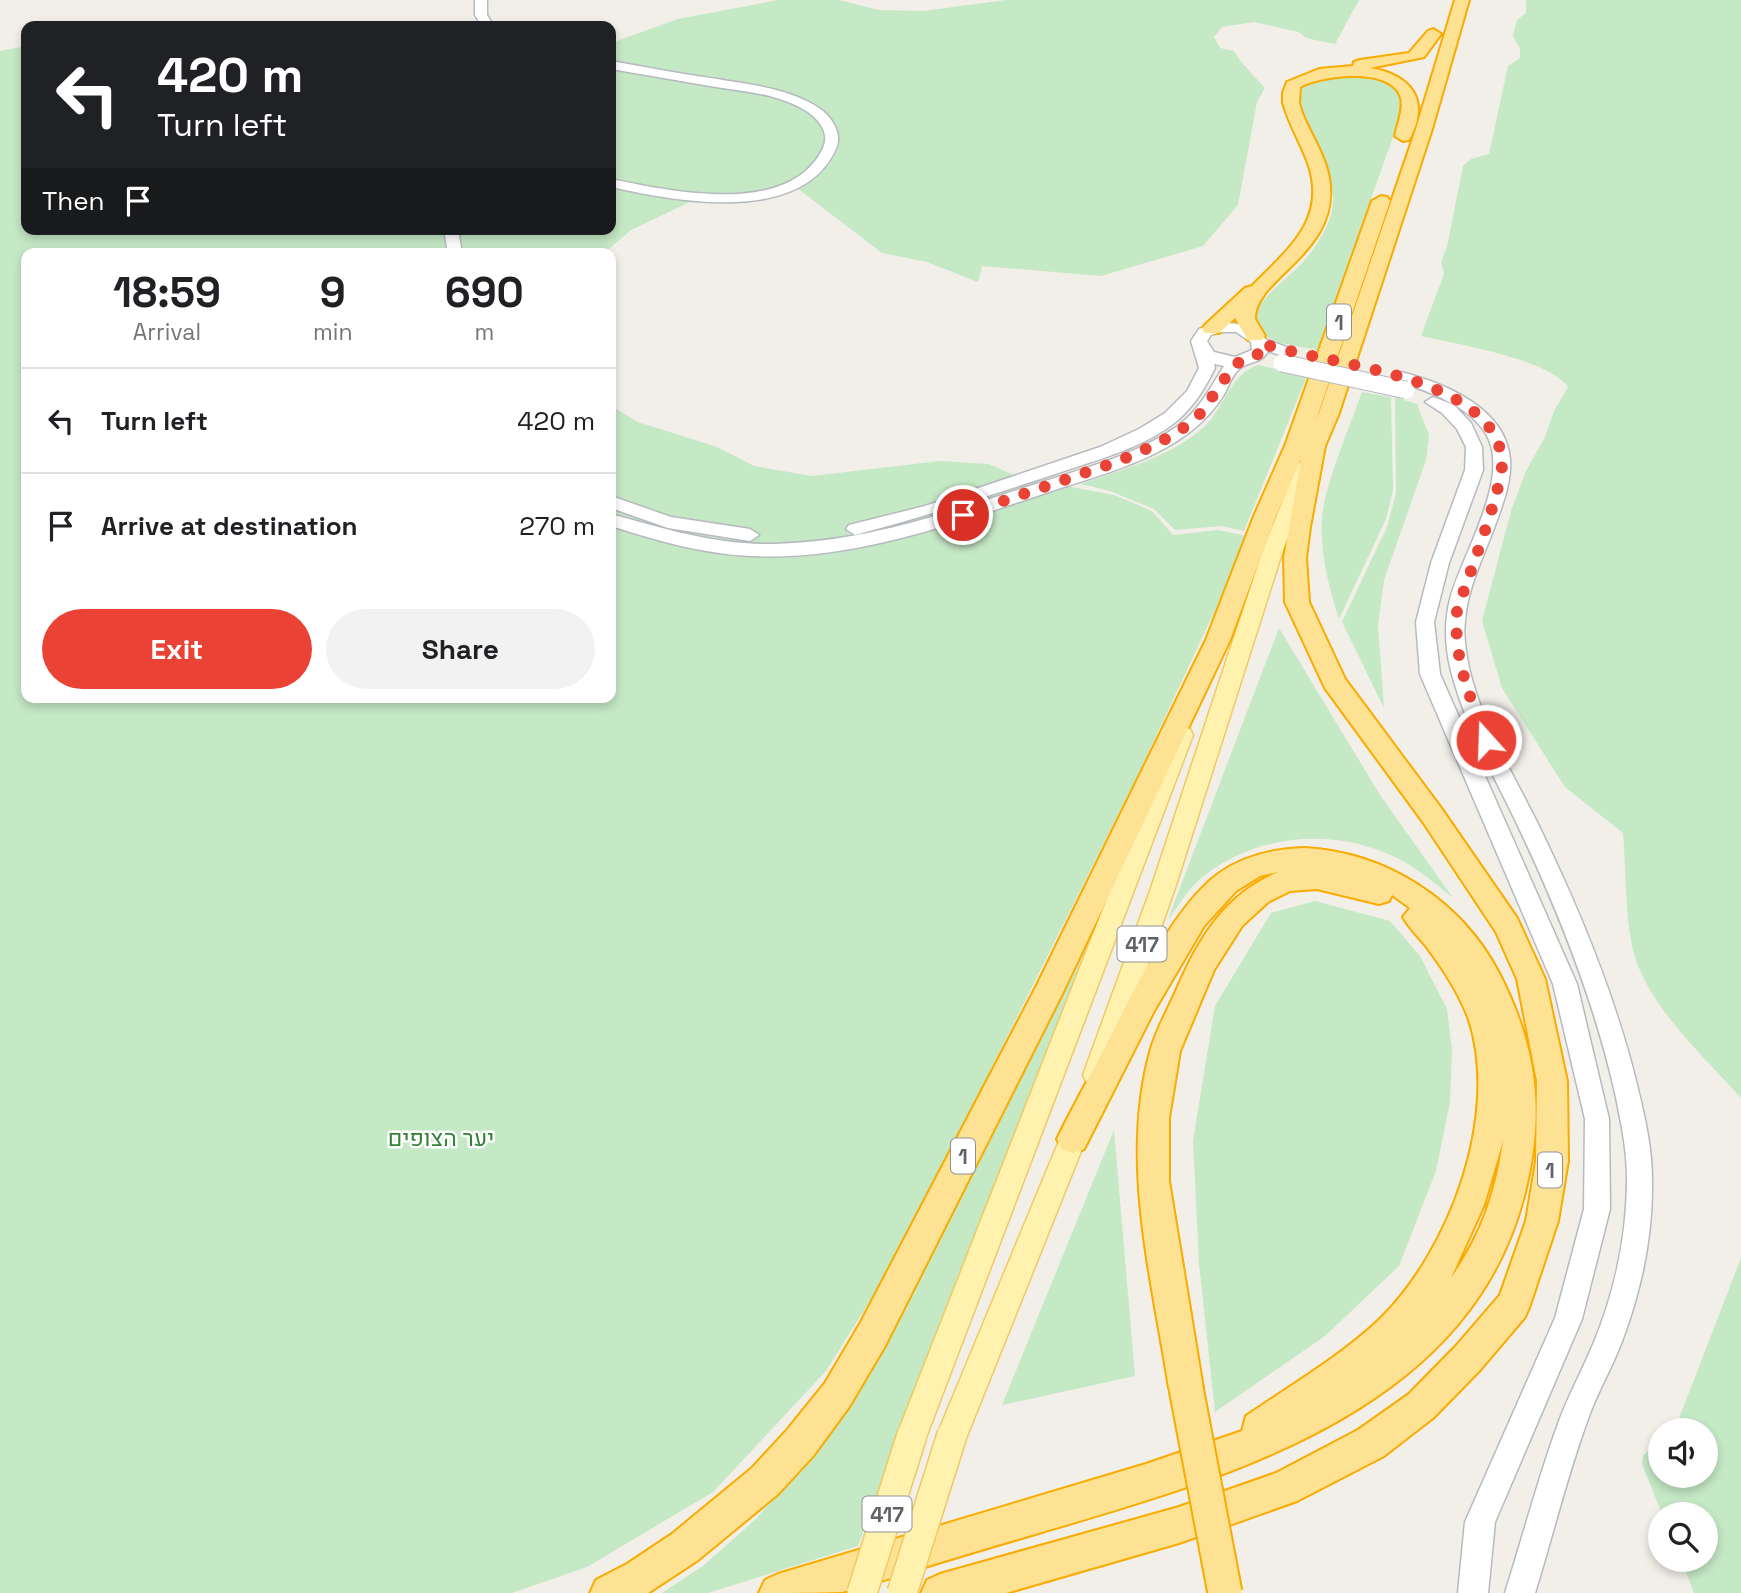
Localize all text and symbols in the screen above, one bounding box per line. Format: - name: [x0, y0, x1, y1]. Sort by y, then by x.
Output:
- text: 420 m: [157, 44, 303, 106]
- icon: left: [42, 49, 133, 140]
- text: Turn left: [157, 105, 287, 145]
- icon: arrive: [119, 182, 157, 220]
- text: Then: [42, 184, 105, 218]
- text: 18:59: [113, 266, 221, 319]
- text: 9: [320, 266, 346, 319]
- text: 690: [445, 266, 524, 319]
- road number: 1: [1327, 304, 1351, 340]
- text: Arrival: [133, 317, 201, 347]
- text: min: [313, 317, 353, 347]
- text: m: [474, 317, 494, 347]
- icon: left: [42, 402, 80, 440]
- text: Turn left: [101, 404, 208, 438]
- text: 420 m: [517, 404, 595, 438]
- pin: [933, 485, 993, 545]
- icon: arrive: [944, 496, 982, 534]
- icon: arrive: [42, 507, 80, 545]
- text: Arrive at destination: [101, 509, 358, 543]
- text: 270 m: [519, 509, 595, 543]
- button: Exit: [42, 609, 312, 689]
- button: Share: [326, 609, 595, 689]
- position arrow: [1449, 703, 1523, 777]
- road number: 417: [1118, 926, 1166, 962]
- park label: יער הצופים: [388, 1123, 494, 1153]
- road number: 1: [951, 1138, 975, 1174]
- road number: 1: [1538, 1152, 1562, 1188]
- map controls: [1648, 1418, 1718, 1572]
- button: sound: [1648, 1418, 1718, 1488]
- road number: 417: [862, 1496, 912, 1532]
- button: search: [1648, 1502, 1718, 1572]

